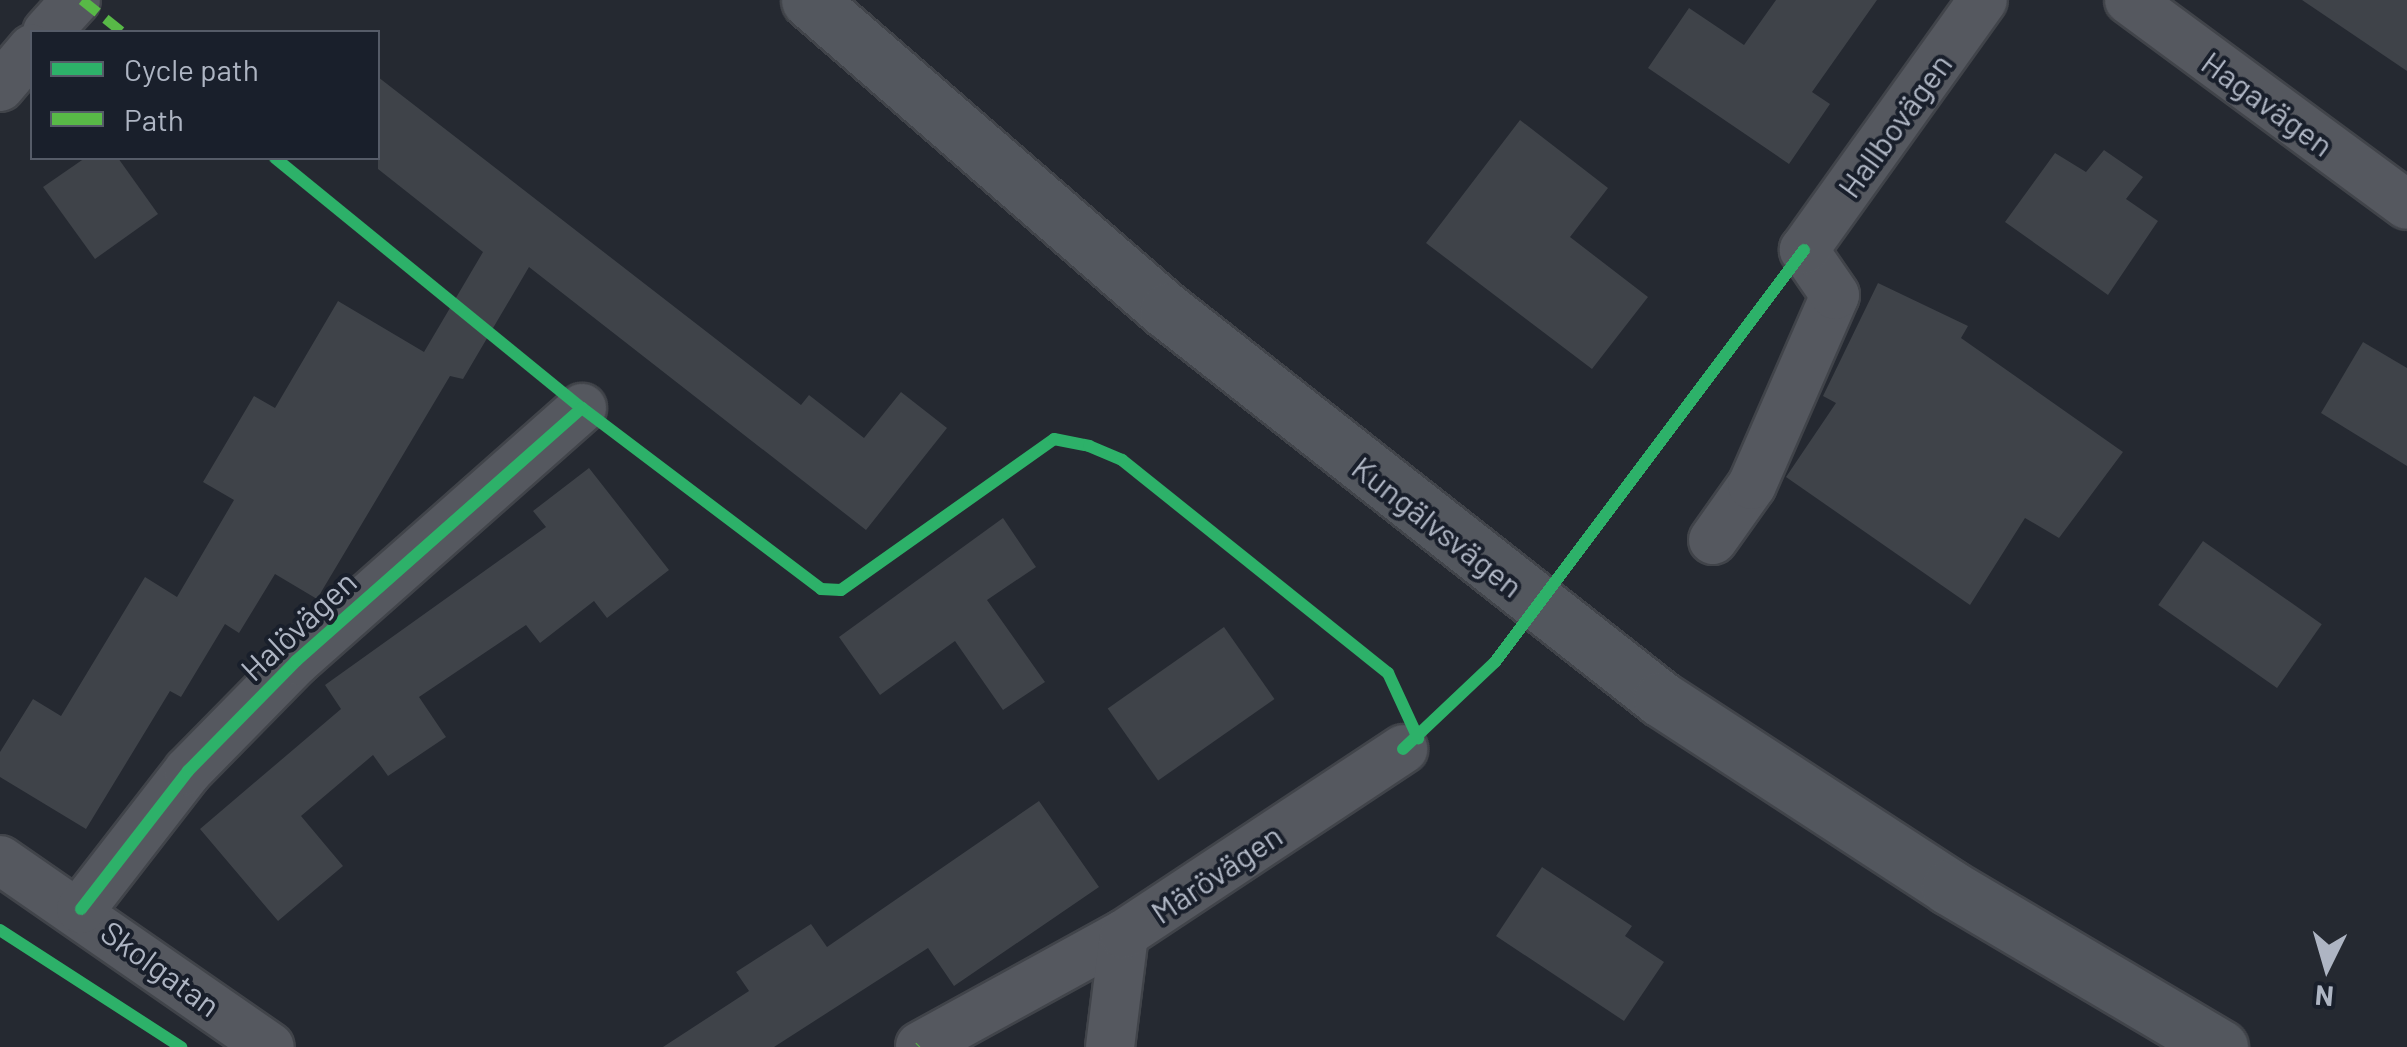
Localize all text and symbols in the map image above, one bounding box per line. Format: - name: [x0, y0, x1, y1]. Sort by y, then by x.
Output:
- legend: [30, 30, 380, 160]
- street label: Hagavägen: [2195, 42, 2341, 164]
- street label: Hallbovägen: [1829, 45, 1959, 205]
- text: Cycle path: [124, 51, 259, 87]
- text: Path: [124, 101, 184, 137]
- street label: Kungälvsvägen: [1345, 447, 1531, 605]
- street label: Halövägen: [232, 562, 364, 688]
- street label: Märövägen: [1143, 815, 1289, 931]
- street label: Skolgatan: [94, 912, 228, 1024]
- north arrow: [2277, 917, 2377, 1017]
- text: N: [2314, 979, 2335, 1015]

